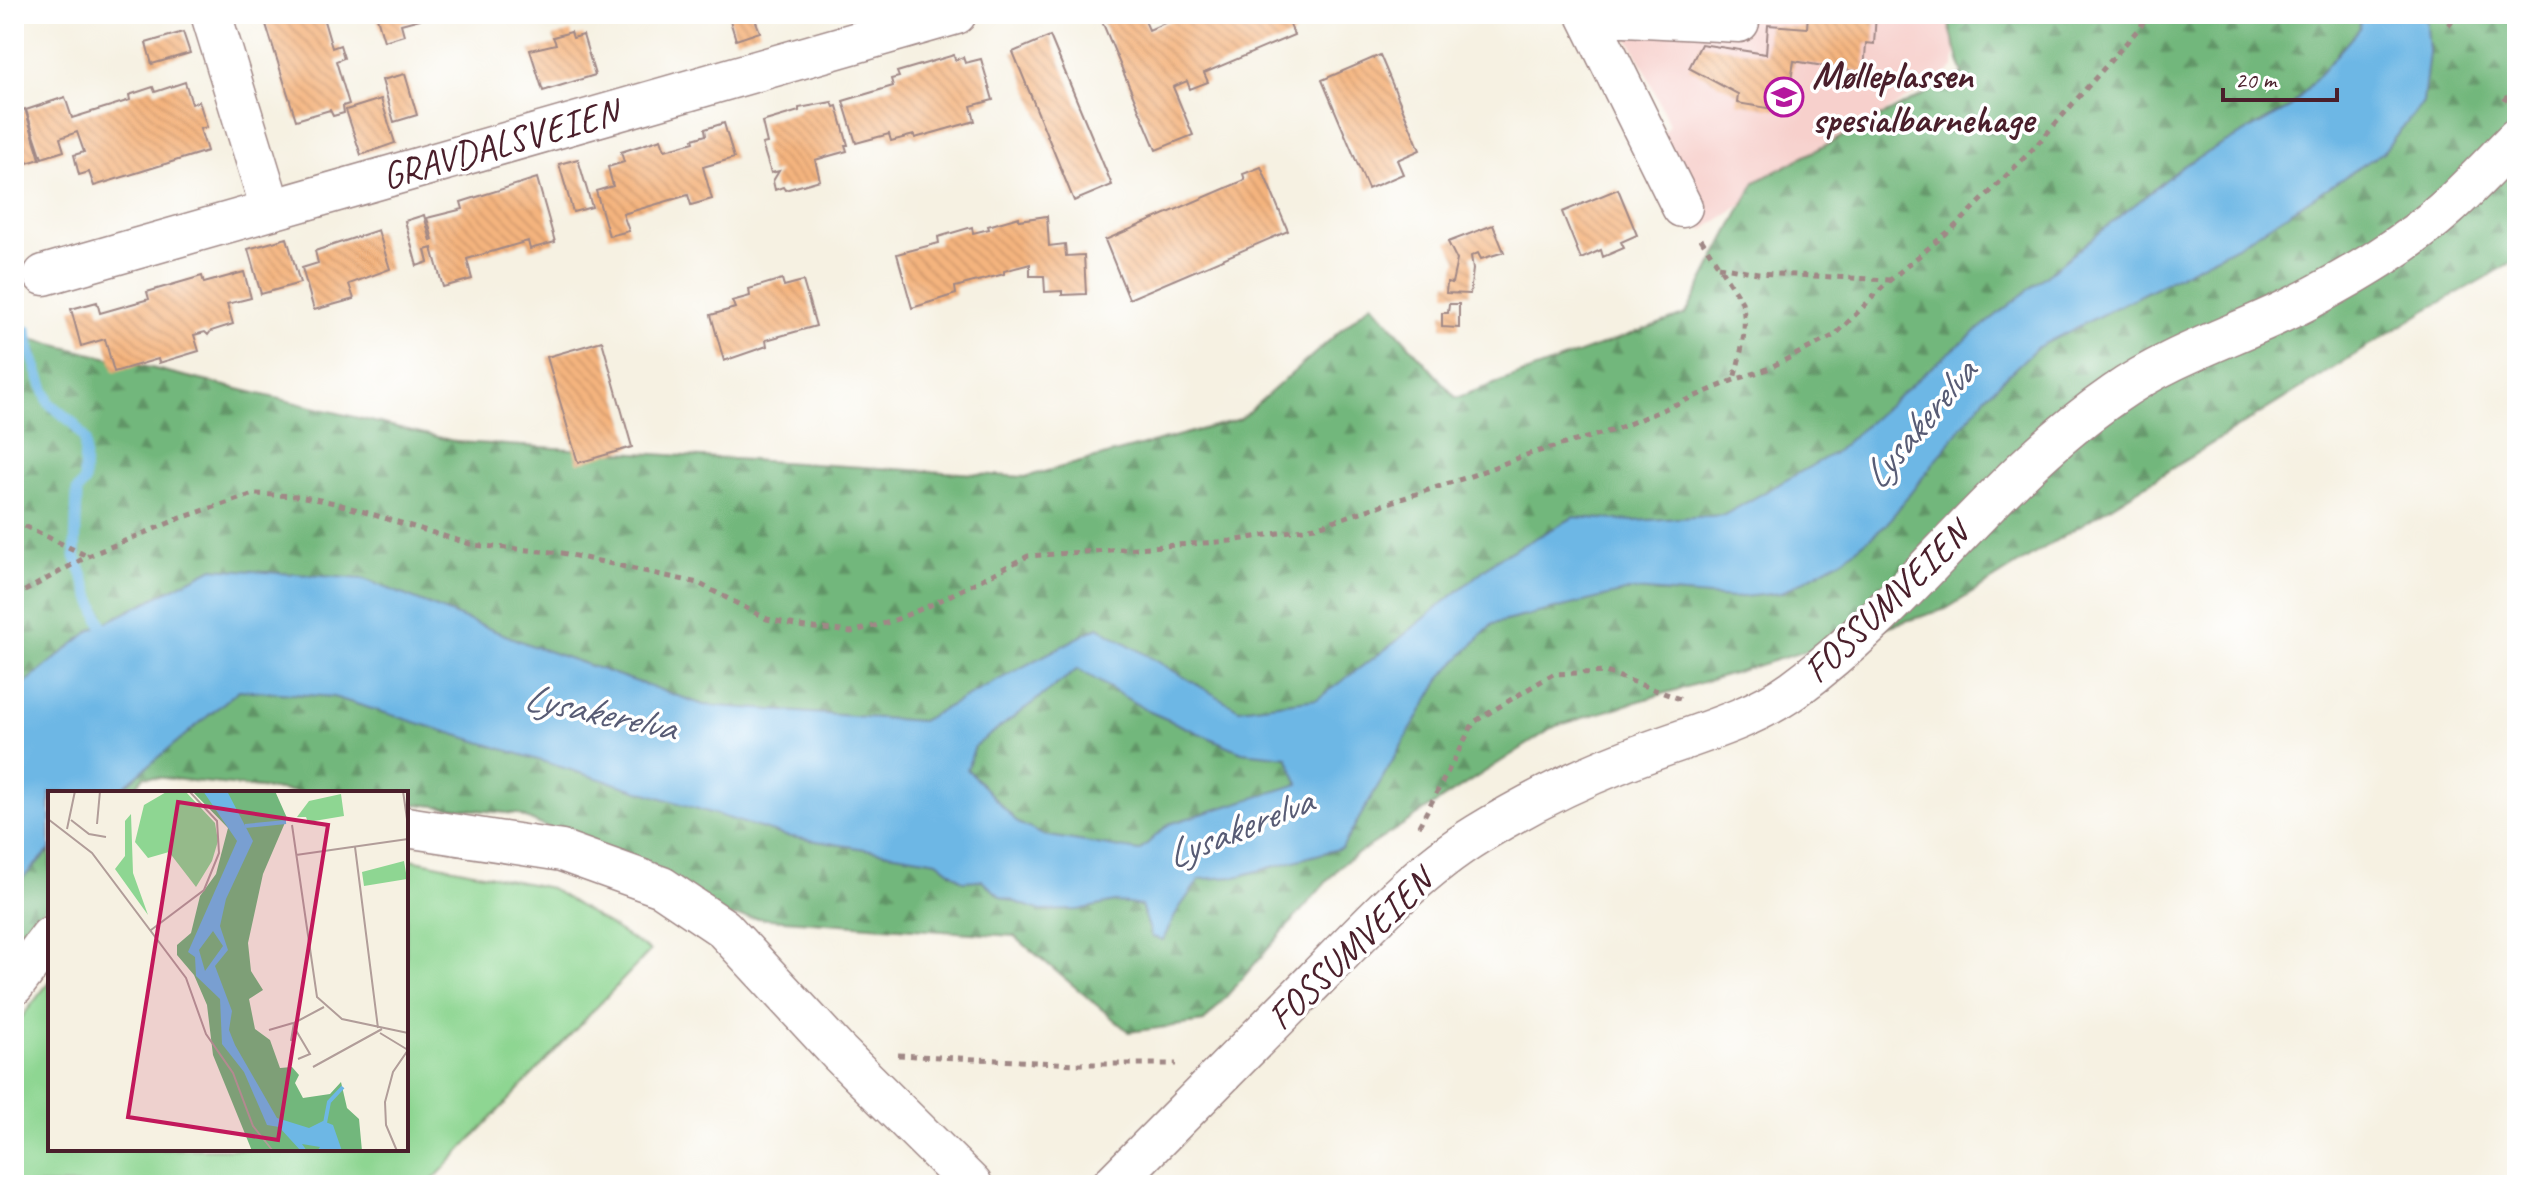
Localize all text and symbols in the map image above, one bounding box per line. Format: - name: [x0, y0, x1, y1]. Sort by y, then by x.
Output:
- place label: Mølleplassen spesialbarnehage: [1812, 52, 2037, 143]
- scale bar: [2223, 52, 2337, 102]
- text: 20 m: [2235, 65, 2278, 95]
- school or university icon: Mølleplassen spesialbarnehage: [1763, 76, 1805, 118]
- street label: GRAVDALSVEIEN: [377, 86, 629, 200]
- water label: Lysakerelva: [1851, 346, 1990, 499]
- street label: FOSSUMVEIEN: [1793, 508, 1983, 693]
- water label: Lysakerelva: [520, 672, 684, 753]
- water label: Lysakerelva: [1158, 775, 1323, 880]
- inset map: [48, 791, 408, 1151]
- street label: FOSSUMVEIEN: [1257, 855, 1447, 1040]

